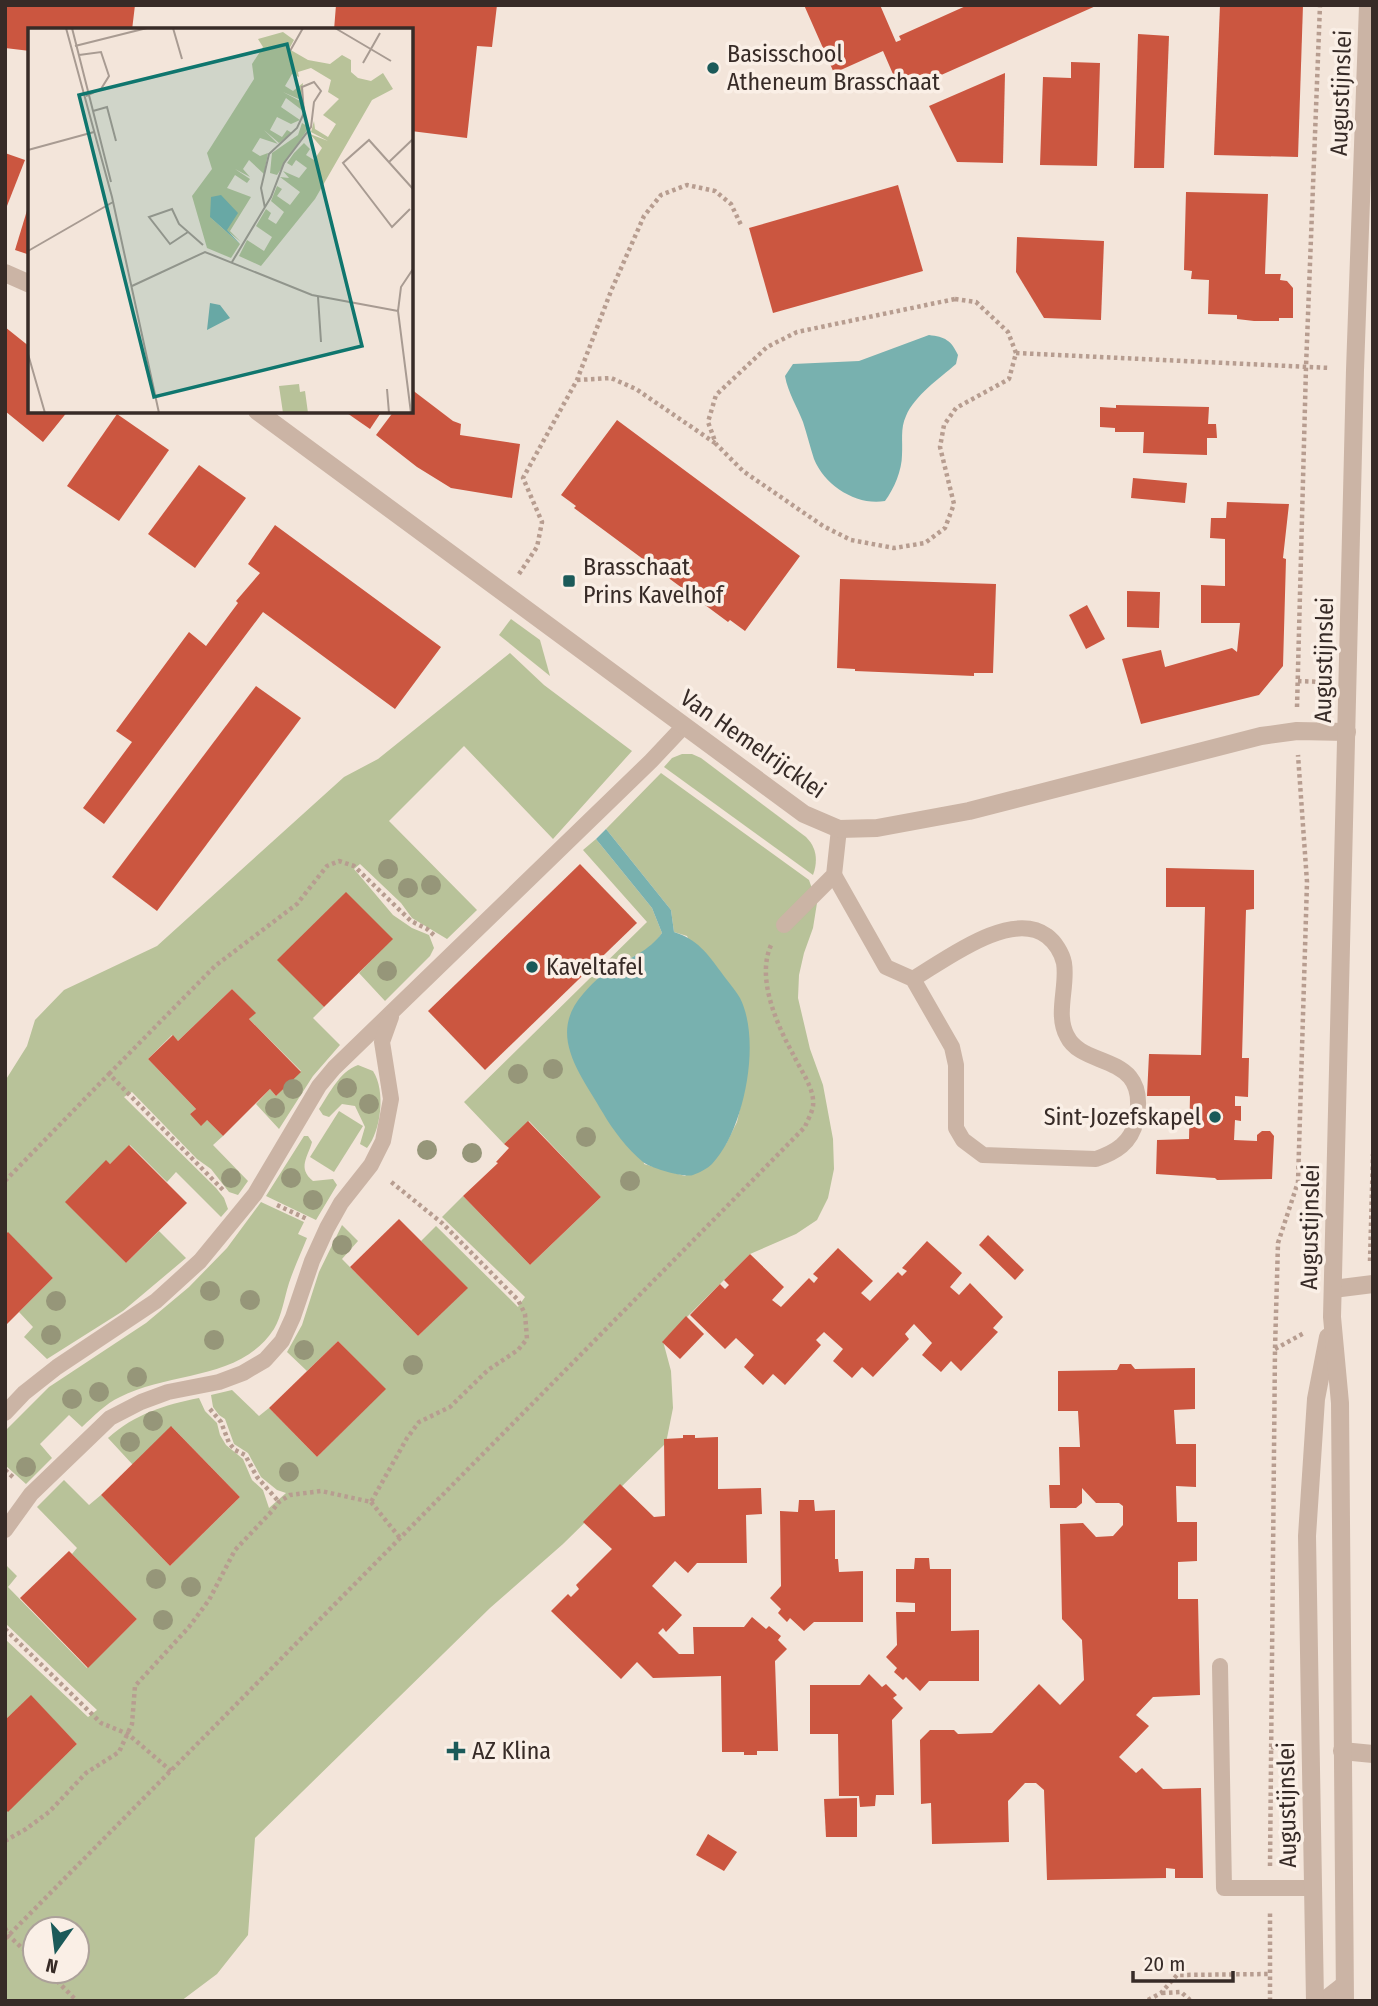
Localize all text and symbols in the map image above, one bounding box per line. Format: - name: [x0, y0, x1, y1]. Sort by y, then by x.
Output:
- inset map: [28, 28, 413, 413]
- street label: Augustijnslei: [1325, 30, 1357, 156]
- place label: Basisschool Atheneum Brasschaat: [727, 40, 940, 96]
- marker: Basisschool Atheneum Brasschaat: [705, 60, 721, 76]
- place label: Brasschaat Prins Kavelhof: [583, 553, 725, 609]
- marker: Brasschaat Prins Kavelhof: [561, 573, 577, 589]
- street label: Augustijnslei: [1309, 597, 1339, 723]
- street label: Van Hemelrijcklei: [675, 684, 831, 804]
- place label: Kaveltafel: [546, 953, 643, 981]
- marker: Kaveltafel: [524, 959, 540, 975]
- place label: Sint-Jozefskapel: [1044, 1103, 1201, 1131]
- marker: Sint-Jozefskapel: [1207, 1109, 1223, 1125]
- street label: Augustijnslei: [1295, 1164, 1325, 1290]
- place label: AZ Klina: [472, 1737, 551, 1765]
- marker: AZ Klina: [446, 1741, 466, 1761]
- street label: Augustijnslei: [1272, 1742, 1302, 1868]
- north arrow: [21, 1915, 91, 1985]
- scale bar: [1133, 1940, 1233, 1984]
- text: 20 m: [1144, 1951, 1185, 1977]
- text: N: [44, 1953, 60, 1979]

